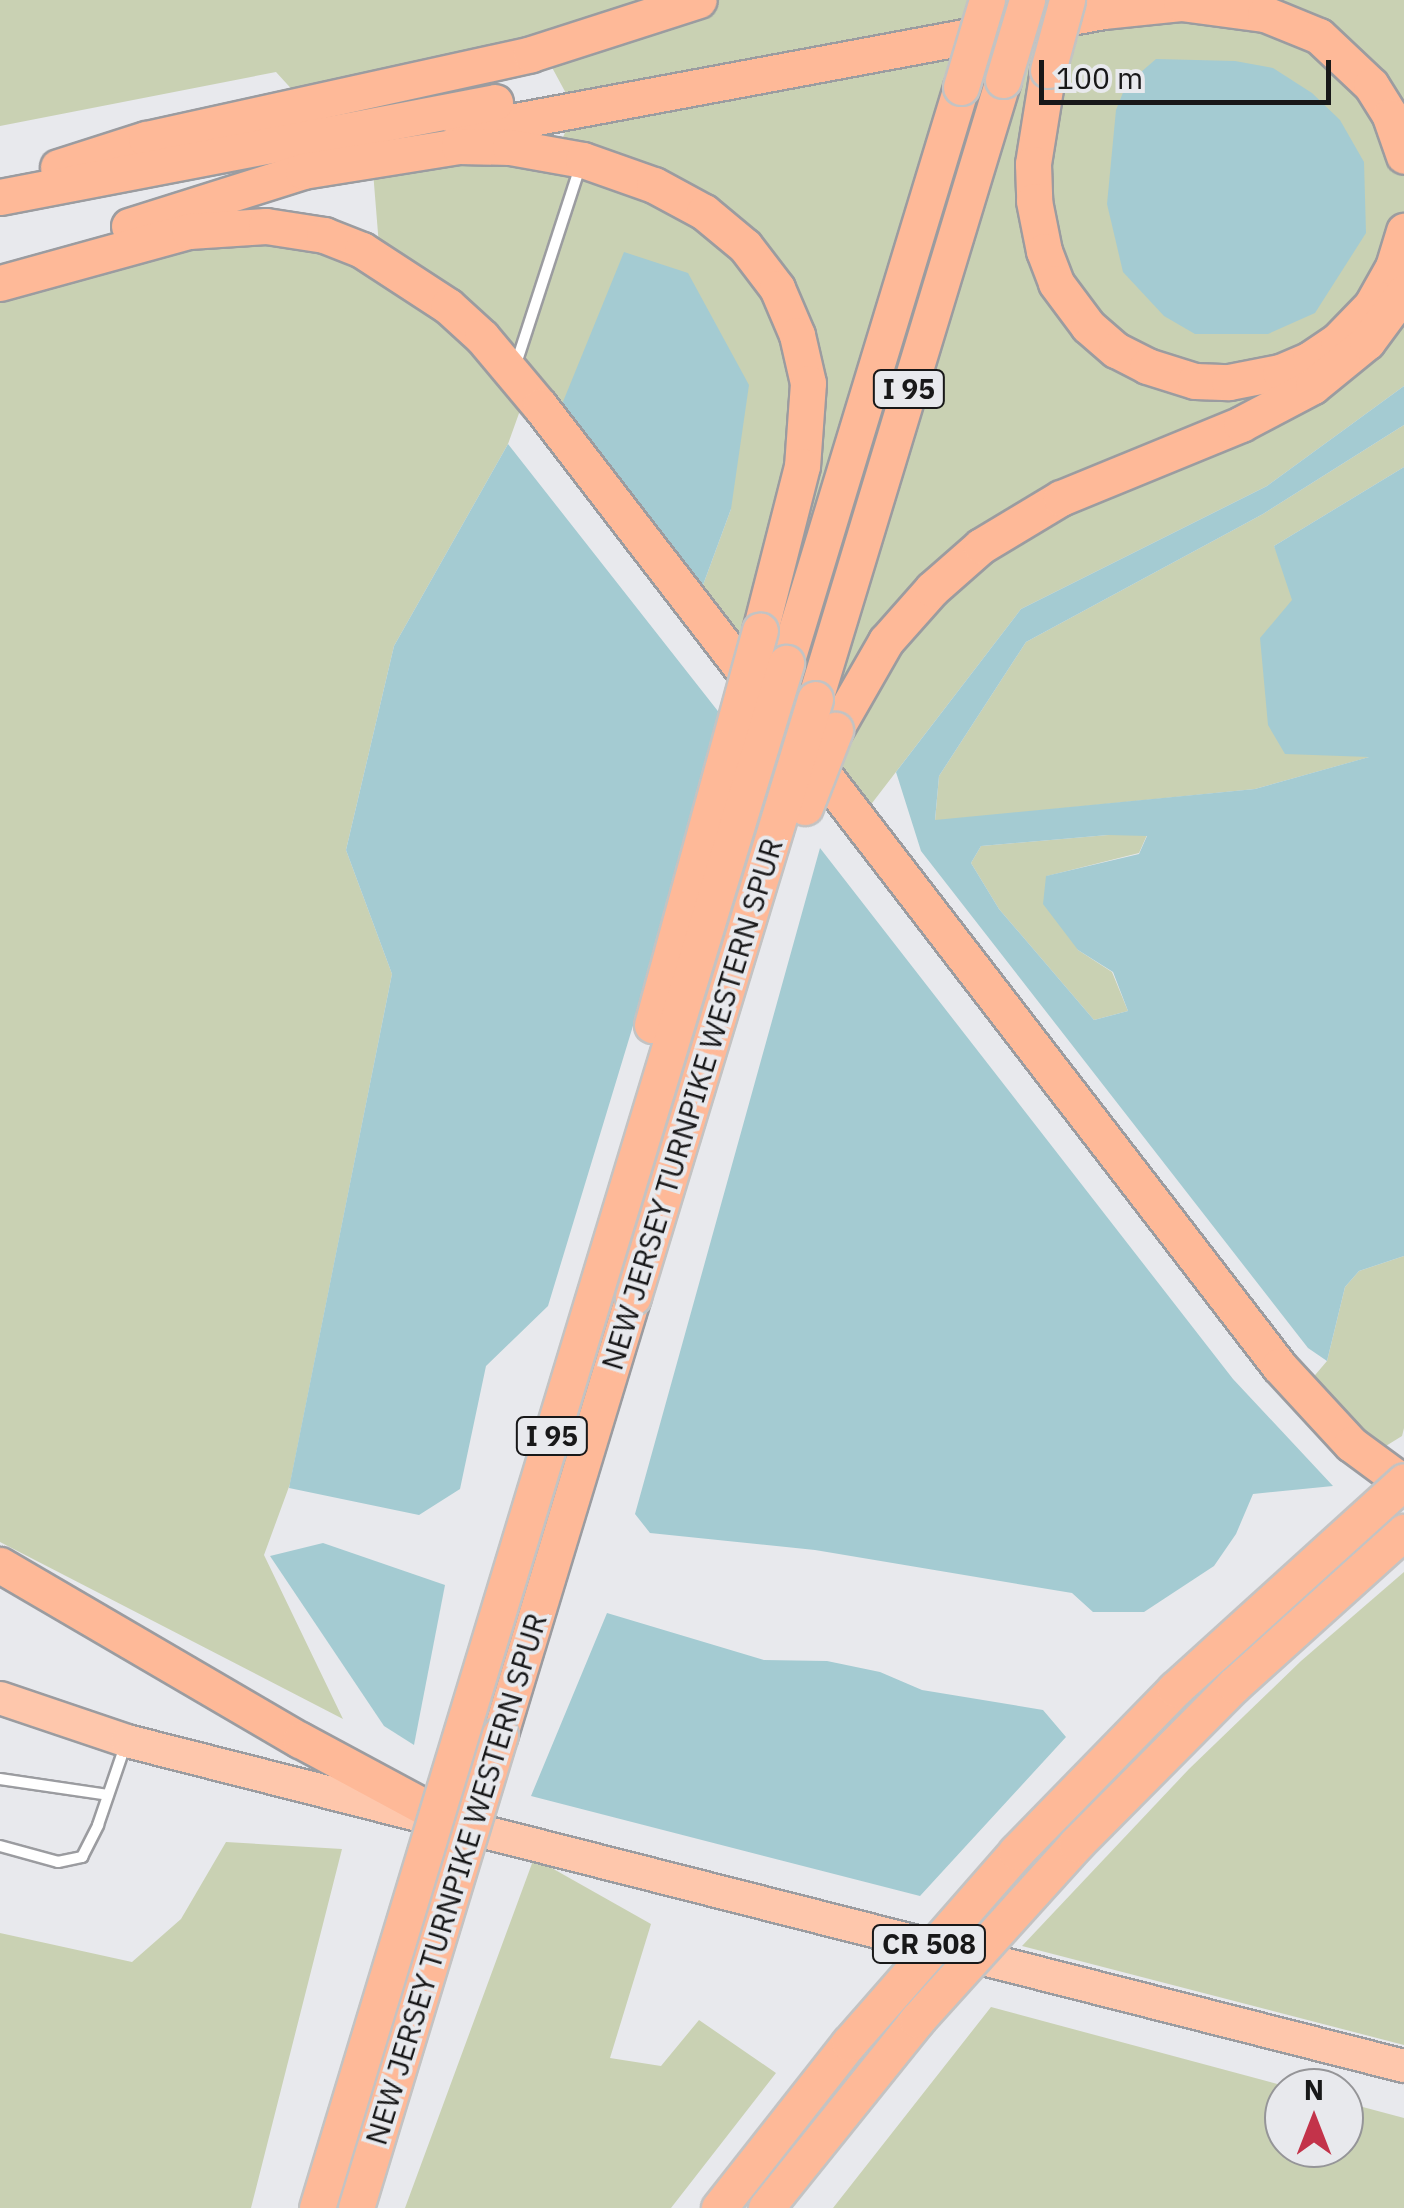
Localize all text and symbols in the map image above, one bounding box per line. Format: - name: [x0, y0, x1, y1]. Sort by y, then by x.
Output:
- scale bar: [1044, 40, 1336, 102]
- text: 100 m: [1056, 58, 1143, 97]
- road number: I 95: [872, 366, 946, 412]
- street label: NEW JERSEY TURNPIKE WESTERN SPUR: [594, 834, 790, 1374]
- road number: I 95: [514, 1413, 590, 1459]
- street label: NEW JERSEY TURNPIKE WESTERN SPUR: [358, 1609, 554, 2149]
- road number: CR 508: [872, 1921, 986, 1967]
- north arrow: [1264, 2068, 1364, 2168]
- text: N: [1304, 2071, 1324, 2108]

